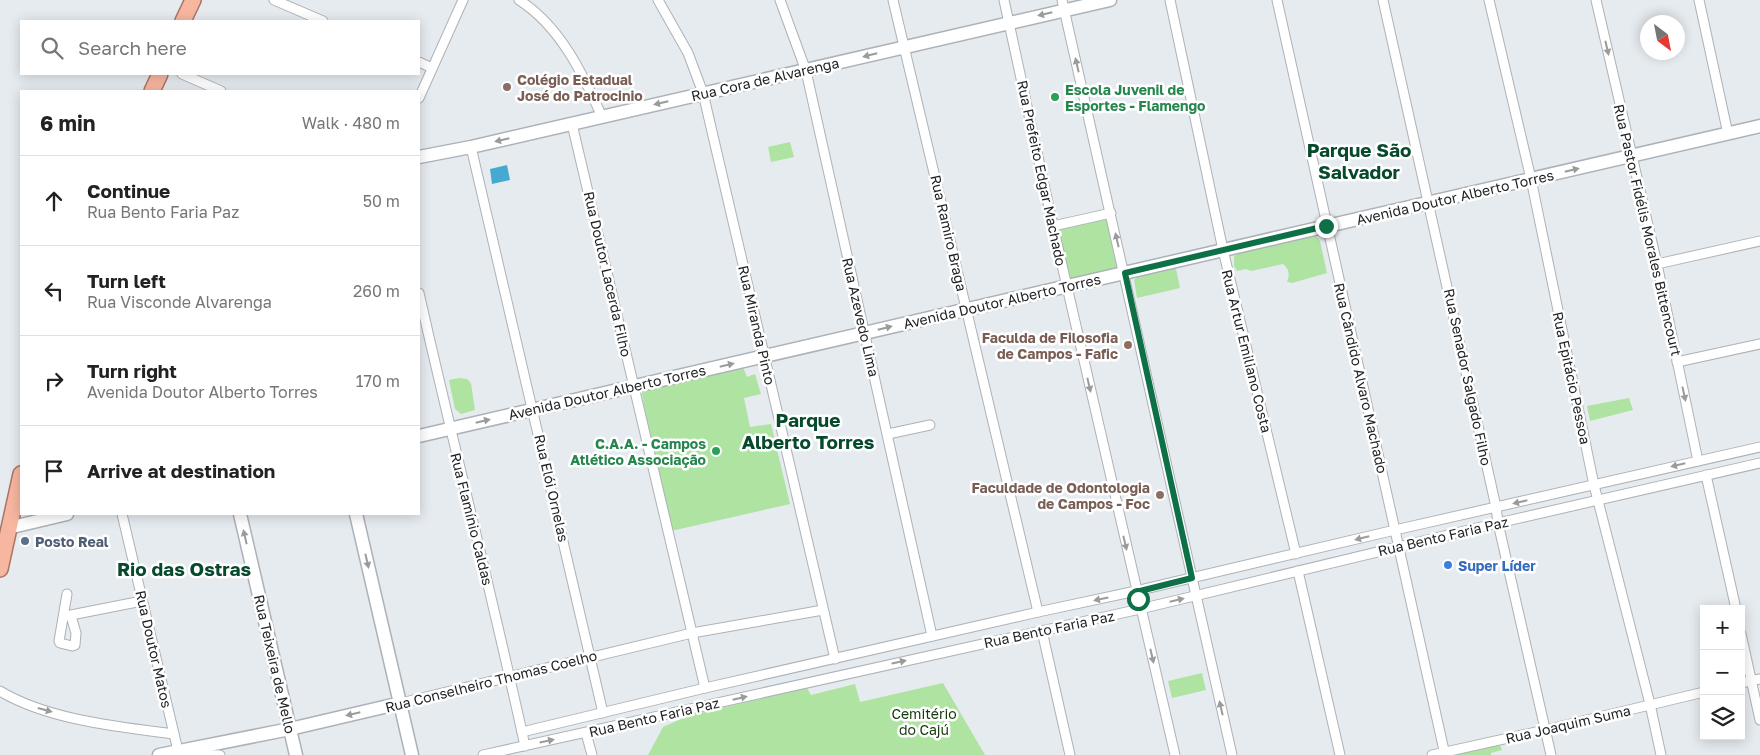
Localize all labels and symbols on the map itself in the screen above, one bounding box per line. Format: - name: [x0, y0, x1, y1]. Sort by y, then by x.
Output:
- one-way arrow: [1038, 10, 1053, 18]
- north arrow: [1640, 15, 1685, 60]
- one-way arrow: [1603, 40, 1611, 55]
- one-way arrow: [863, 51, 878, 59]
- street label: Rua Cora de Alvarenga: [689, 54, 841, 104]
- one-way arrow: [1073, 57, 1081, 72]
- place label: Colégio Estadual José do Patrocinio: [517, 71, 643, 104]
- street label: Rua Prefeito Edgar Machado: [1014, 79, 1070, 267]
- marker: Colégio Estadual José do Patrocinio: [501, 81, 513, 93]
- place label: Escola Juvenil de Esportes - Flamengo: [1065, 81, 1205, 114]
- marker: Escola Juvenil de Esportes - Flamengo: [1049, 91, 1061, 103]
- one-way arrow: [653, 99, 668, 107]
- street label: Rua Pastor Fidélis Morales Bittencourt: [1611, 102, 1685, 358]
- one-way arrow: [495, 136, 510, 144]
- district label: Parque São Salvador: [1307, 138, 1411, 183]
- street label: Avenida Doutor Alberto Torres: [1355, 166, 1555, 228]
- one-way arrow: [1565, 166, 1580, 174]
- street label: Rua Ramiro Braga: [927, 173, 971, 293]
- street label: Rua Doutor Lacerda Filho: [581, 190, 635, 358]
- route end: [1315, 215, 1338, 238]
- one-way arrow: [1113, 233, 1121, 248]
- street label: Rua Azevedo Lima: [839, 256, 883, 378]
- street label: Rua Miranda Pinto: [735, 264, 779, 386]
- street label: Rua Artur Emiliano Costa: [1218, 268, 1276, 434]
- street label: Avenida Doutor Alberto Torres: [902, 270, 1102, 332]
- street label: Rua Cândido Alvaro Machado: [1331, 281, 1391, 475]
- street label: Rua Senador Salgado Filho: [1441, 287, 1495, 467]
- street label: Rua Epitácio Pessoa: [1550, 310, 1594, 446]
- one-way arrow: [878, 324, 893, 332]
- place label: Faculda de Filosofia de Campos - Fafic: [982, 329, 1118, 362]
- marker: Faculda de Filosofia de Campos - Fafic: [1122, 339, 1134, 351]
- street label: Avenida Doutor Alberto Torres: [507, 361, 707, 423]
- one-way arrow: [719, 361, 735, 369]
- one-way arrow: [1086, 377, 1094, 393]
- one-way arrow: [1680, 387, 1688, 402]
- district label: Parque Alberto Torres: [742, 408, 875, 453]
- one-way arrow: [476, 417, 491, 425]
- street label: Rua Elói Ornelas: [531, 432, 573, 544]
- place label: C.A.A. - Campos Atlético Associação: [570, 435, 706, 468]
- marker: C.A.A. - Campos Atlético Associação: [710, 445, 722, 457]
- street label: Rua Flamínio Caldas: [447, 451, 497, 587]
- one-way arrow: [1671, 461, 1686, 469]
- place label: Faculdade de Odontologia de Campos - Foc: [972, 479, 1150, 512]
- marker: Faculdade de Odontologia de Campos - Foc: [1154, 489, 1166, 501]
- one-way arrow: [1512, 498, 1527, 506]
- street label: Rua Bento Faria Paz: [1376, 513, 1510, 559]
- one-way arrow: [241, 530, 249, 545]
- place label: Posto Real: [35, 533, 109, 550]
- one-way arrow: [1354, 534, 1369, 542]
- marker: Posto Real: [19, 535, 31, 547]
- one-way arrow: [1121, 536, 1129, 551]
- one-way arrow: [363, 554, 371, 569]
- district label: Rio das Ostras: [117, 557, 251, 580]
- place label: Super Líder: [1458, 557, 1536, 574]
- marker: Super Líder: [1442, 559, 1454, 571]
- route start: [1127, 588, 1150, 611]
- street label: Rua Doutor Matos: [132, 589, 176, 709]
- street label: Rua Teixeira de Mello: [251, 593, 299, 735]
- one-way arrow: [1093, 595, 1109, 603]
- one-way arrow: [1169, 596, 1184, 604]
- street label: Rua Bento Faria Paz: [982, 607, 1116, 651]
- street label: Rua Conselheiro Thomas Coelho: [383, 646, 599, 716]
- one-way arrow: [1148, 649, 1156, 664]
- one-way arrow: [891, 658, 906, 666]
- street label: Rua Bento Faria Paz: [587, 694, 721, 740]
- one-way arrow: [732, 694, 748, 702]
- one-way arrow: [1217, 700, 1225, 715]
- street label: Rua Joaquim Suma: [1504, 701, 1632, 747]
- park label: Cemitério do Cajú: [891, 705, 957, 738]
- one-way arrow: [37, 706, 52, 714]
- one-way arrow: [346, 710, 361, 718]
- one-way arrow: [540, 737, 555, 745]

